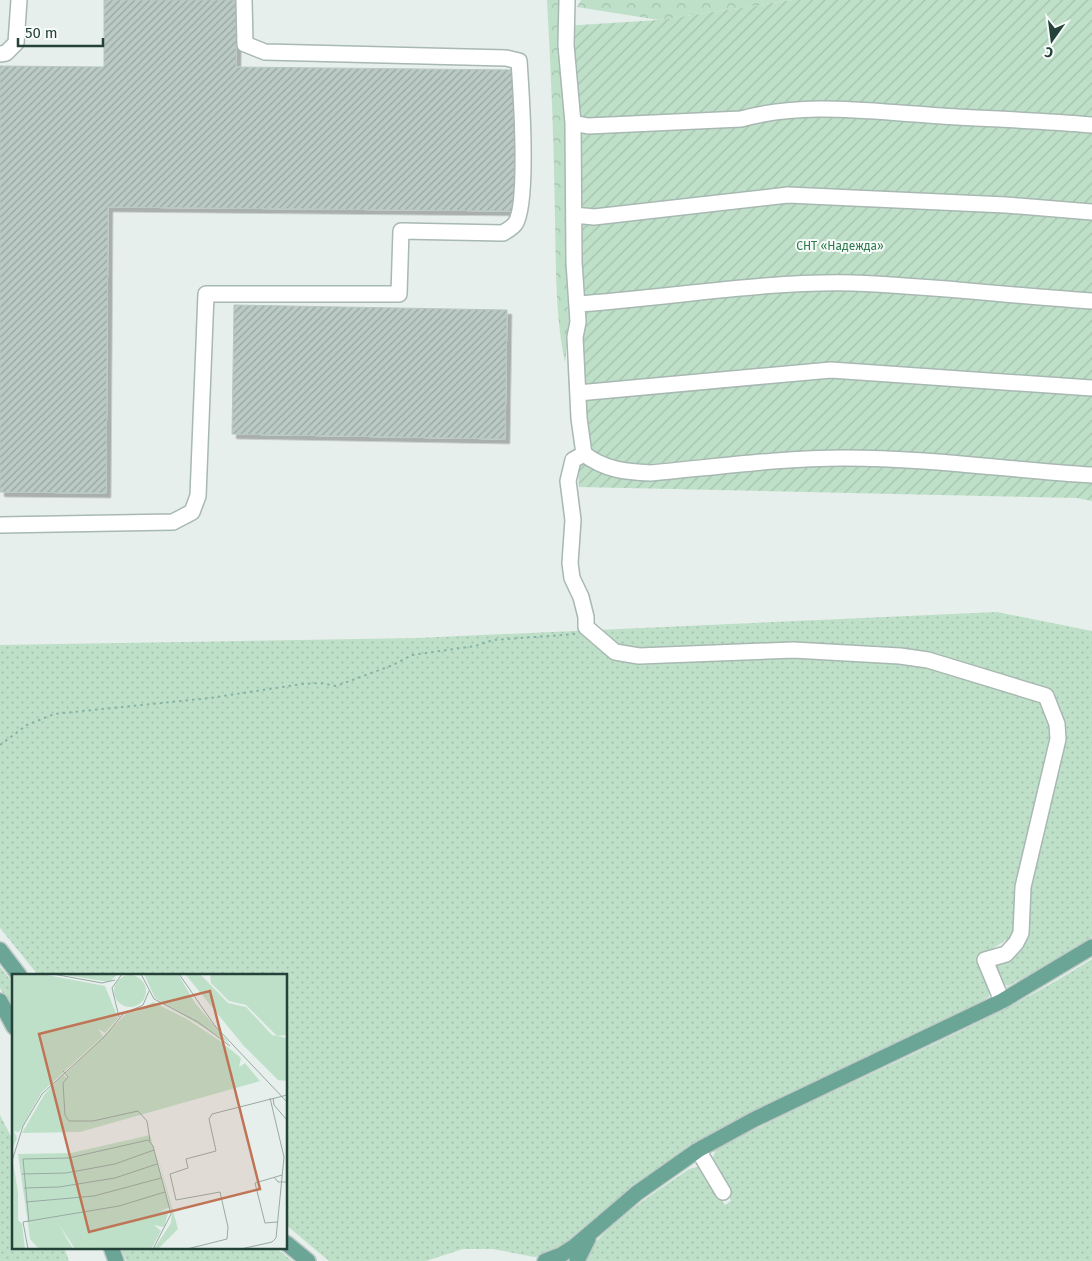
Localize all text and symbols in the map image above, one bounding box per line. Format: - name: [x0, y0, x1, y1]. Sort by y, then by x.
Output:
- scale bar: [18, 15, 102, 47]
- north arrow: [1027, 15, 1077, 65]
- text: 50 m: [25, 24, 58, 42]
- text: С: [1043, 43, 1055, 61]
- park label: СНТ «Надежда»: [796, 239, 884, 253]
- inset map: [12, 974, 288, 1248]

